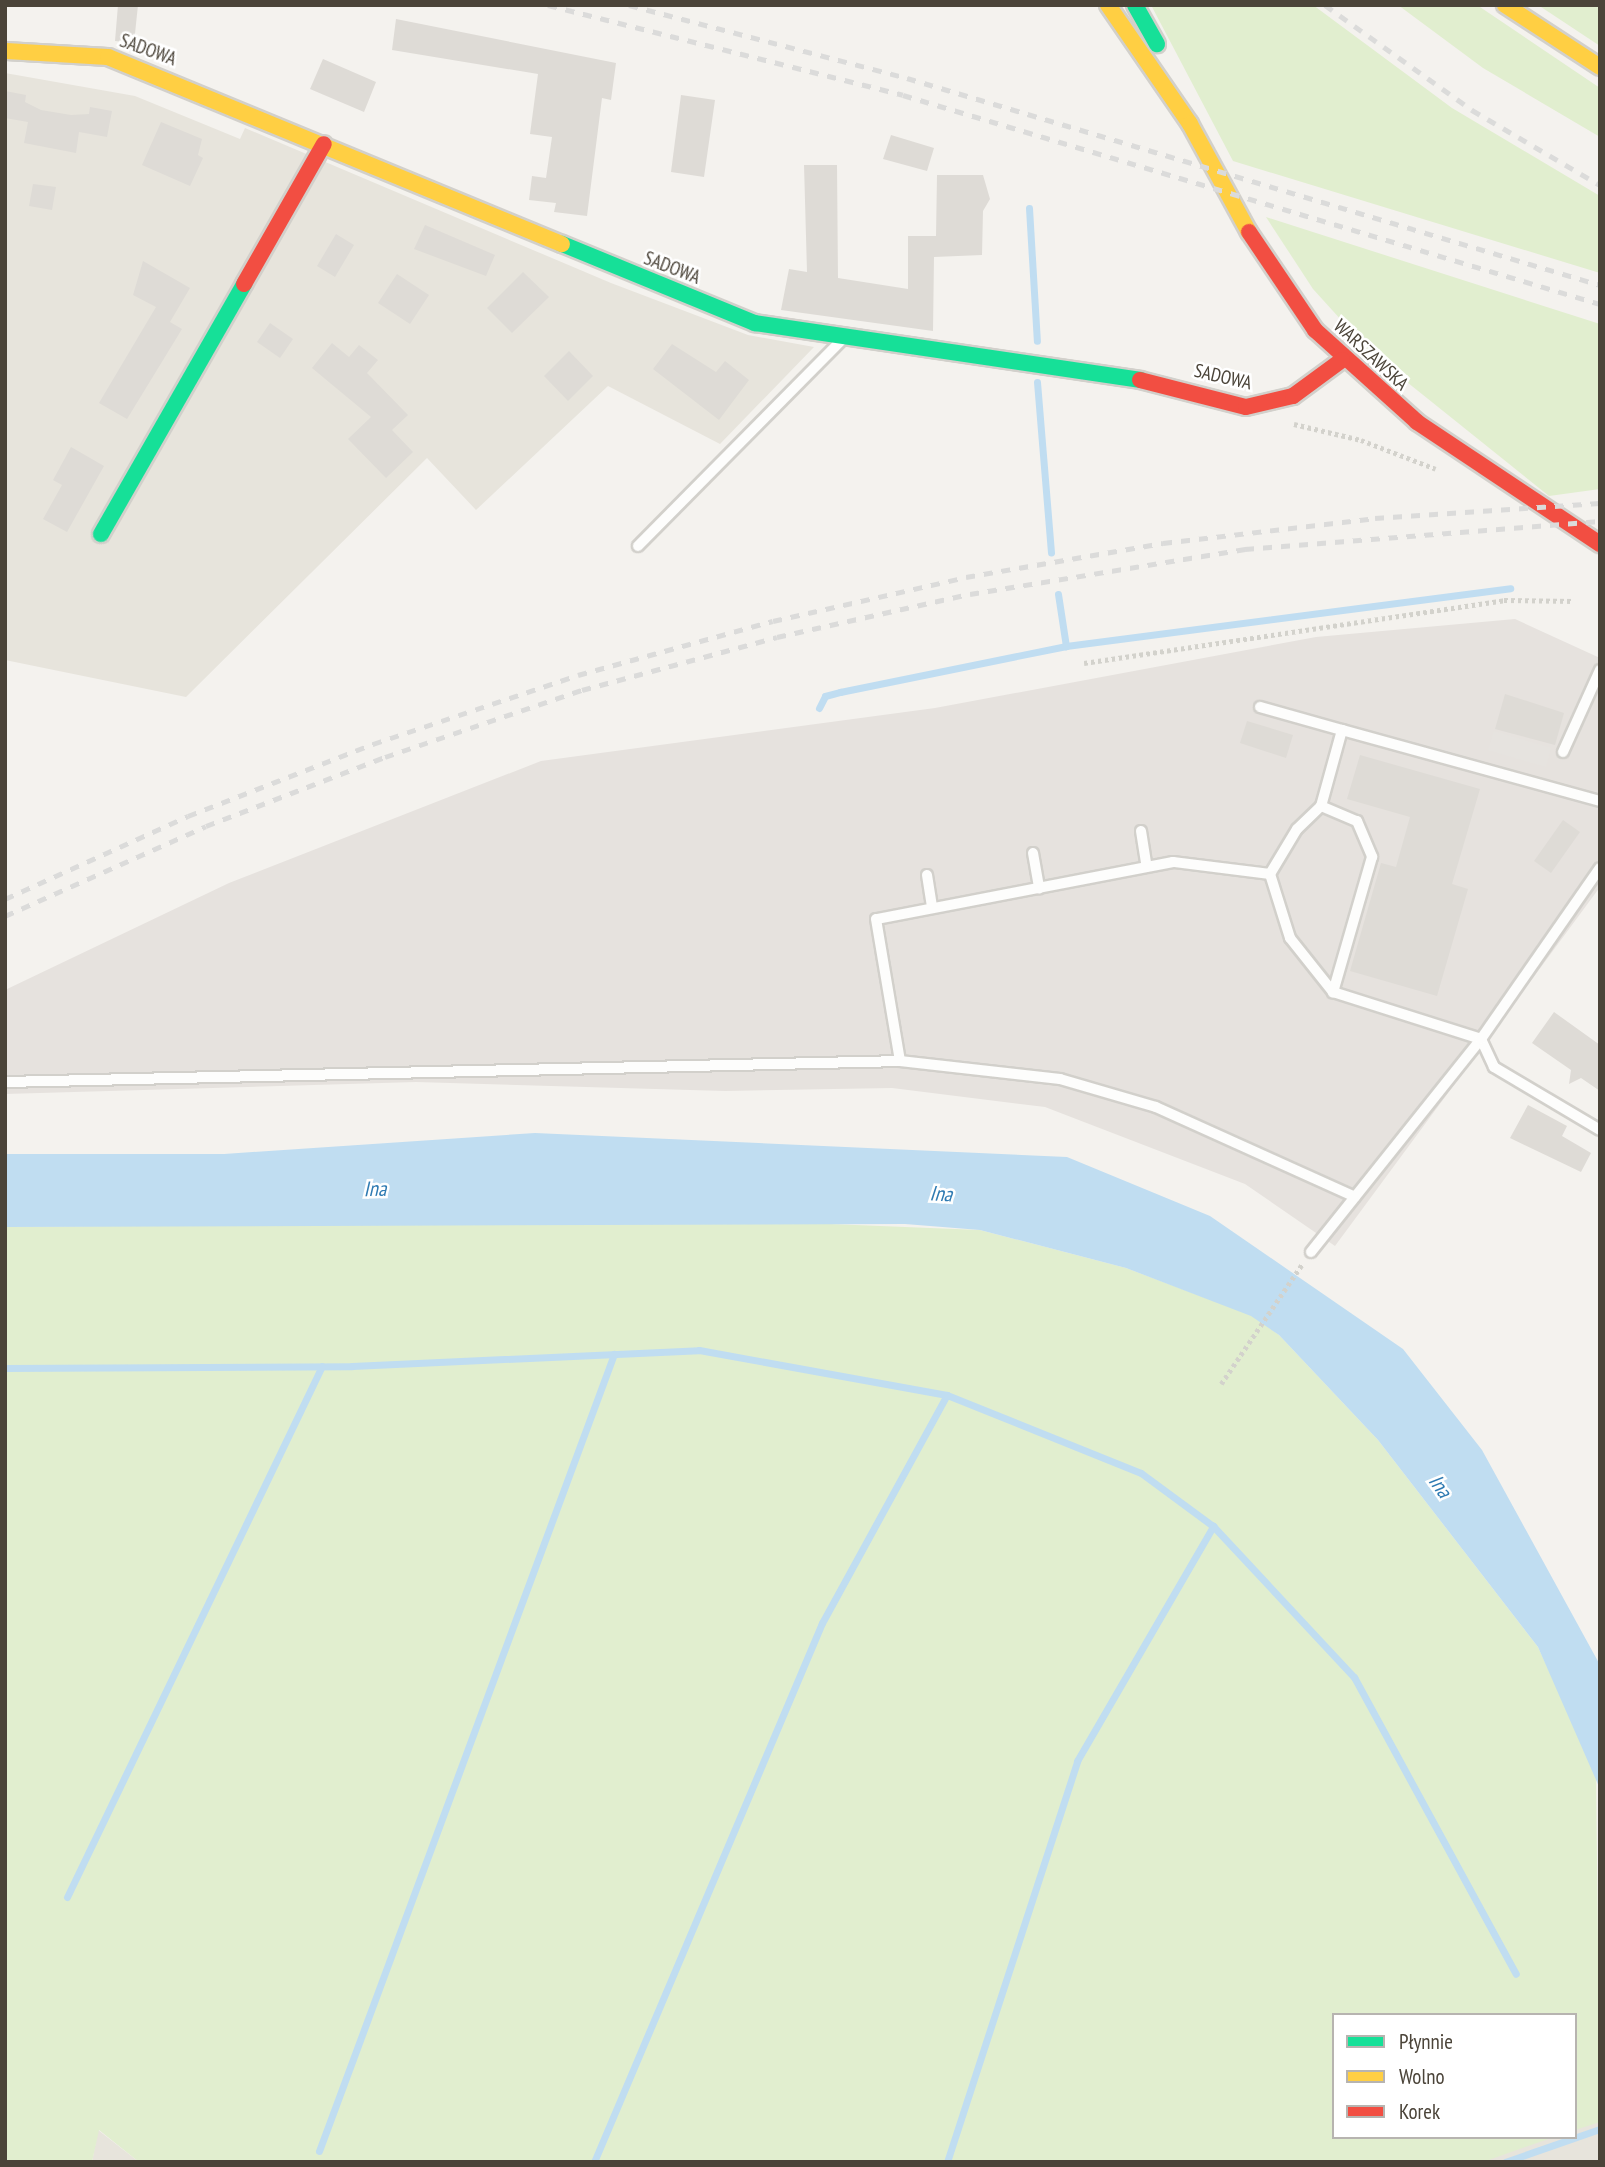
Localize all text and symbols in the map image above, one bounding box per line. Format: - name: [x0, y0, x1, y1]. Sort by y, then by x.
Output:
- street label: SADOWA: [117, 29, 179, 71]
- street label: SADOWA: [641, 247, 703, 289]
- street label: WARSZAWSKA: [1329, 315, 1413, 395]
- street label: SADOWA: [1192, 359, 1254, 395]
- water label: Ina: [364, 1176, 386, 1202]
- water label: Ina: [929, 1181, 953, 1207]
- water label: Ina: [1423, 1469, 1457, 1503]
- legend: [1332, 2013, 1577, 2139]
- text: Płynnie: [1399, 2028, 1453, 2055]
- text: Wolno: [1399, 2063, 1445, 2090]
- text: Korek: [1399, 2098, 1440, 2125]

